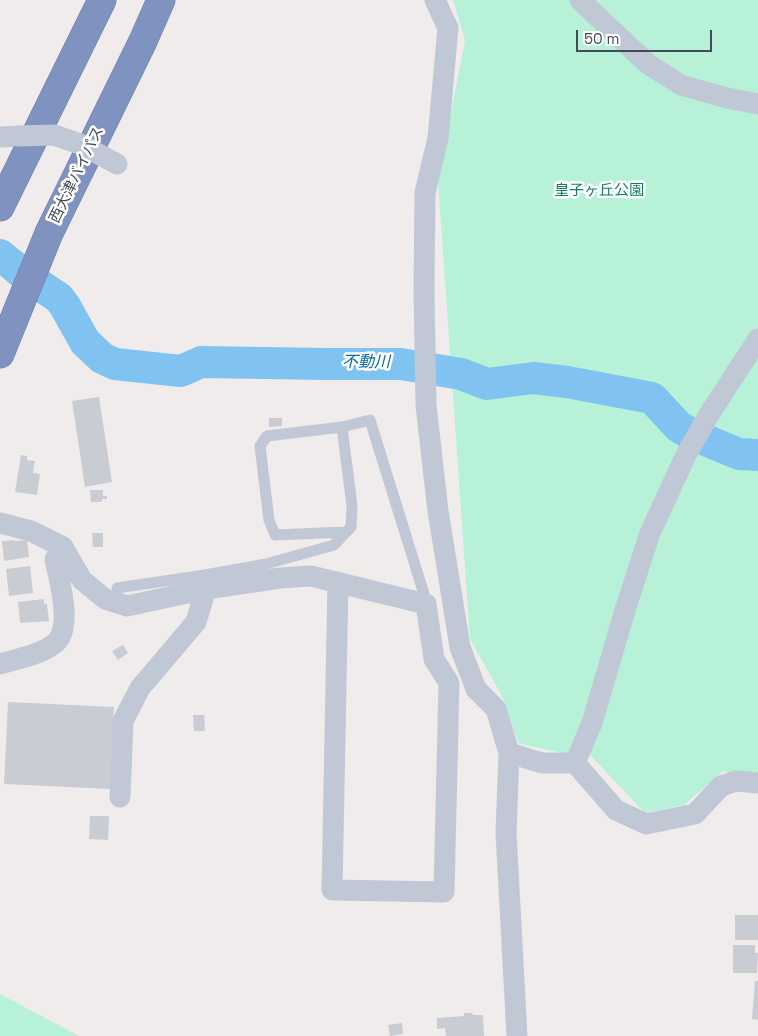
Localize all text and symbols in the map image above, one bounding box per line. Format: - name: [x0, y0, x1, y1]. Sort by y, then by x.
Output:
- scale bar: [578, 20, 714, 52]
- text: 50 m: [584, 29, 619, 48]
- street label: 西大津バイパス: [46, 124, 108, 226]
- park label: 皇子ヶ丘公園: [554, 182, 644, 200]
- water label: 不動川: [342, 353, 390, 373]

